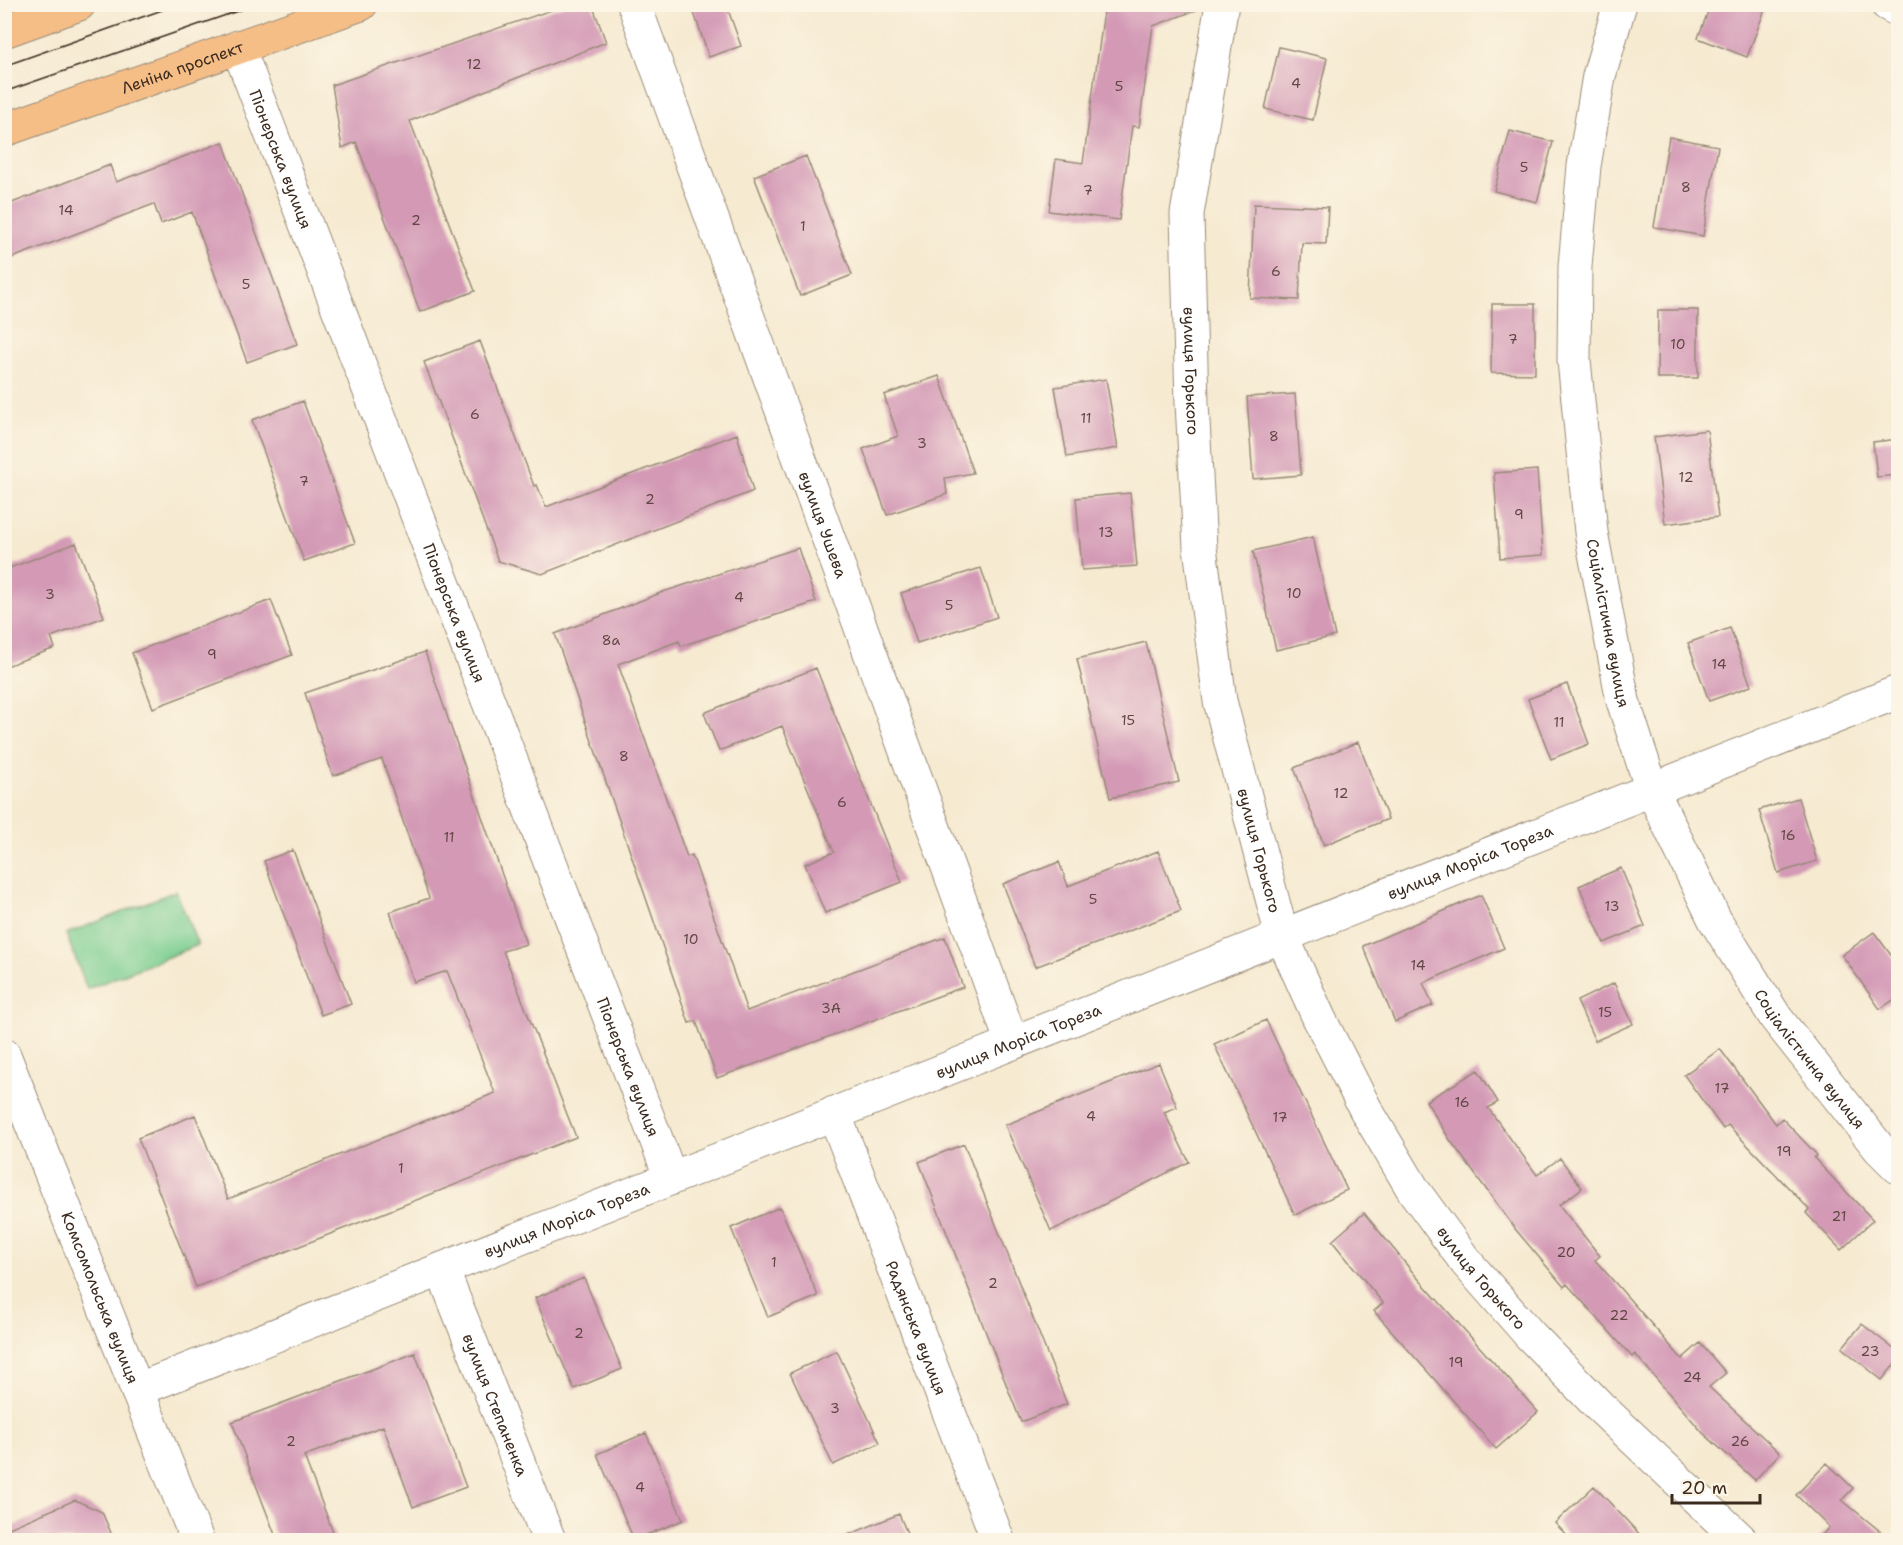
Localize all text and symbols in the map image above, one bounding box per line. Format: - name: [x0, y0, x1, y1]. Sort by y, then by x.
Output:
- street label: Леніна проспект: [118, 36, 247, 98]
- house number: 12: [467, 55, 481, 73]
- house number: 4: [1291, 74, 1301, 92]
- house number: 5: [1115, 77, 1123, 95]
- street label: Піонерська вулиця: [245, 87, 317, 232]
- house number: 5: [1520, 158, 1528, 176]
- house number: 8: [1681, 178, 1691, 196]
- house number: 7: [1083, 181, 1093, 199]
- house number: 14: [58, 201, 74, 219]
- house number: 2: [411, 211, 421, 229]
- house number: 1: [800, 217, 806, 235]
- house number: 6: [1271, 262, 1281, 280]
- house number: 5: [242, 275, 250, 293]
- street label: вулиця Горького: [1179, 307, 1204, 436]
- house number: 7: [1508, 330, 1518, 348]
- house number: 10: [1670, 335, 1686, 353]
- house number: 6: [470, 405, 480, 423]
- house number: 11: [1080, 409, 1092, 427]
- house number: 8: [1269, 427, 1279, 445]
- house number: 3: [917, 434, 927, 452]
- street label: вулиця Ушева: [794, 468, 852, 581]
- house number: 12: [1679, 468, 1693, 486]
- house number: 7: [299, 472, 309, 490]
- house number: 2: [645, 490, 655, 508]
- house number: 9: [1514, 505, 1524, 523]
- house number: 13: [1099, 523, 1113, 541]
- street label: Соціалістична вулиця: [1582, 537, 1635, 710]
- street label: Піонерська вулиця: [419, 540, 491, 685]
- house number: 10: [1286, 584, 1302, 602]
- house number: 3: [45, 585, 55, 603]
- house number: 4: [734, 588, 744, 606]
- house number: 5: [945, 596, 953, 614]
- house number: 8а: [602, 631, 621, 649]
- house number: 9: [207, 645, 217, 663]
- house number: 14: [1711, 655, 1727, 673]
- house number: 15: [1121, 711, 1135, 729]
- house number: 11: [1553, 713, 1565, 731]
- house number: 8: [619, 747, 629, 765]
- house number: 12: [1334, 784, 1348, 802]
- street label: вулиця Горького: [1233, 786, 1286, 915]
- house number: 6: [837, 793, 847, 811]
- street label: вулиця Моріса Тореза: [1384, 819, 1556, 904]
- house number: 16: [1780, 826, 1796, 844]
- house number: 11: [443, 828, 455, 846]
- house number: 5: [1089, 890, 1097, 908]
- house number: 13: [1605, 897, 1619, 915]
- house number: 10: [683, 930, 699, 948]
- house number: 14: [1410, 956, 1426, 974]
- street label: Соціалістична вулиця: [1750, 985, 1870, 1133]
- street label: Піонерська вулиця: [592, 994, 665, 1139]
- street label: вулиця Моріса Тореза: [932, 998, 1104, 1083]
- house number: 3А: [821, 999, 841, 1017]
- house number: 15: [1598, 1003, 1612, 1021]
- house number: 17: [1715, 1079, 1729, 1097]
- house number: 16: [1454, 1093, 1470, 1111]
- house number: 4: [1086, 1107, 1096, 1125]
- house number: 17: [1273, 1108, 1287, 1126]
- house number: 19: [1776, 1142, 1792, 1160]
- house number: 1: [398, 1159, 404, 1177]
- street label: вулиця Моріса Тореза: [481, 1177, 652, 1262]
- house number: 21: [1832, 1207, 1846, 1225]
- street label: Комсомольська вулиця: [57, 1208, 144, 1387]
- street label: вулиця Горького: [1433, 1222, 1531, 1334]
- house number: 20: [1556, 1243, 1576, 1261]
- house number: 1: [771, 1253, 777, 1271]
- street label: Радянська вулиця: [881, 1257, 952, 1398]
- house number: 2: [988, 1274, 998, 1292]
- house number: 22: [1610, 1306, 1628, 1324]
- house number: 2: [574, 1324, 584, 1342]
- street label: вулиця Степаненка: [458, 1330, 533, 1479]
- house number: 23: [1861, 1342, 1879, 1360]
- house number: 19: [1448, 1353, 1464, 1371]
- house number: 24: [1683, 1368, 1702, 1386]
- house number: 3: [830, 1399, 840, 1417]
- house number: 2: [286, 1432, 296, 1450]
- house number: 26: [1731, 1432, 1750, 1450]
- scale bar: [1672, 1467, 1760, 1505]
- text: 20 m: [1681, 1476, 1727, 1500]
- house number: 4: [635, 1478, 645, 1496]

